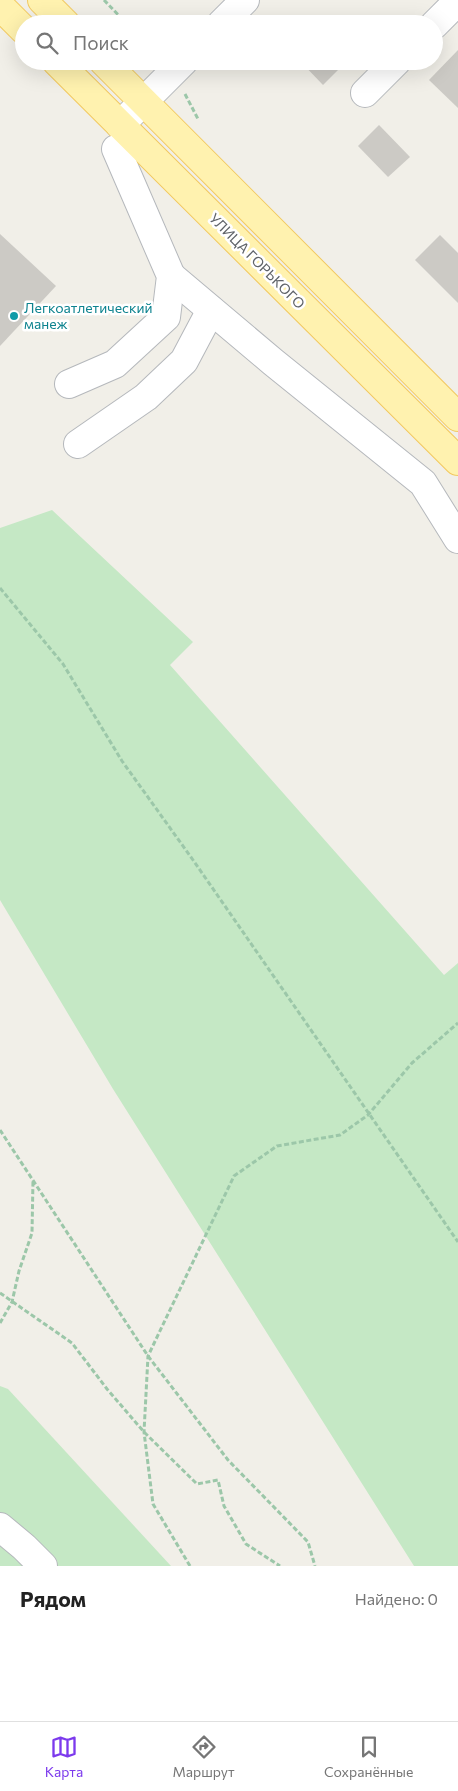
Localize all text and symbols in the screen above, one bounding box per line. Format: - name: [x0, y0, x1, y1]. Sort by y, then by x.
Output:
- search box: [15, 15, 443, 70]
- icon: search: [33, 29, 61, 57]
- text: Поиск: [73, 31, 129, 54]
- street label: УЛИЦА ГОРЬКОГО: [206, 209, 309, 312]
- place label: Легкоатлетический манеж: [24, 299, 153, 332]
- marker: Легкоатлетический манеж: [8, 310, 20, 322]
- text: Рядом: [20, 1586, 86, 1611]
- text: Найдено: 0: [355, 1589, 438, 1608]
- tab: Карта: [45, 1733, 83, 1780]
- tab: Маршрут: [173, 1733, 235, 1780]
- tab: Сохранённые: [324, 1733, 413, 1780]

